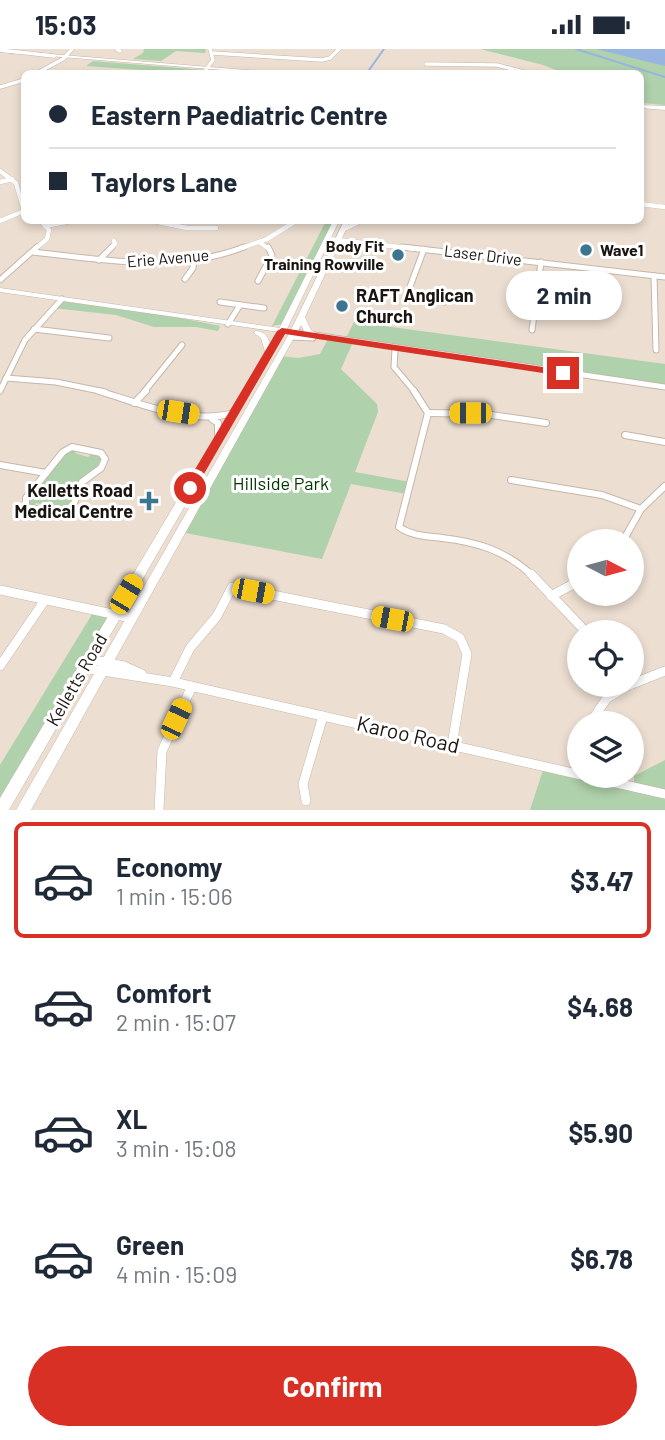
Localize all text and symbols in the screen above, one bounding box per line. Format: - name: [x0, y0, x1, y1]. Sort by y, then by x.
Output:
- text: 15:03: [35, 9, 97, 40]
- text: Eastern Paediatric Centre: [91, 99, 388, 130]
- text: Taylors Lane: [91, 166, 238, 197]
- place label: Body Fit Training Rowville: [264, 236, 384, 273]
- street label: Laser Drive: [443, 240, 523, 269]
- place label: Wave1: [600, 240, 644, 259]
- marker: Wave1: [578, 242, 594, 258]
- street label: Erie Avenue: [126, 244, 210, 271]
- marker: Body Fit Training Rowville: [390, 247, 406, 263]
- callout: 2 min: [505, 271, 621, 321]
- text: 2 min: [536, 281, 592, 309]
- place label: RAFT Anglican Church: [356, 284, 474, 327]
- marker: RAFT Anglican Church: [334, 298, 350, 314]
- route end: [547, 357, 579, 389]
- car: [156, 398, 201, 426]
- car: [450, 403, 492, 424]
- route start: [174, 472, 206, 504]
- park label: Hillside Park: [233, 472, 329, 494]
- place label: Kelletts Road Medical Centre: [14, 479, 133, 522]
- marker: Kelletts Road Medical Centre: [139, 491, 159, 511]
- north arrow: [567, 529, 644, 605]
- map controls: [567, 529, 644, 788]
- car: [107, 571, 146, 617]
- car: [231, 577, 276, 605]
- car: [370, 605, 415, 633]
- button: locate: [567, 620, 644, 697]
- street label: Kelletts Road: [41, 629, 111, 730]
- car: [158, 696, 195, 742]
- street label: Karoo Road: [355, 710, 462, 757]
- button: layers: [567, 711, 644, 788]
- icon: car: [32, 849, 95, 912]
- text: Economy: [116, 851, 222, 882]
- text: $3.47: [570, 865, 633, 896]
- text: 1 min · 15:06: [116, 882, 232, 910]
- icon: car: [32, 975, 95, 1038]
- text: Comfort: [116, 977, 212, 1008]
- text: $4.68: [567, 991, 633, 1022]
- text: 2 min · 15:07: [116, 1008, 236, 1036]
- icon: car: [32, 1101, 95, 1164]
- text: XL: [116, 1103, 147, 1134]
- text: $5.90: [568, 1117, 633, 1148]
- text: 3 min · 15:08: [116, 1134, 236, 1162]
- icon: car: [32, 1227, 95, 1290]
- text: Green: [116, 1229, 184, 1260]
- text: $6.78: [570, 1243, 633, 1274]
- text: 4 min · 15:09: [116, 1260, 237, 1288]
- button: Confirm: [28, 1346, 637, 1426]

